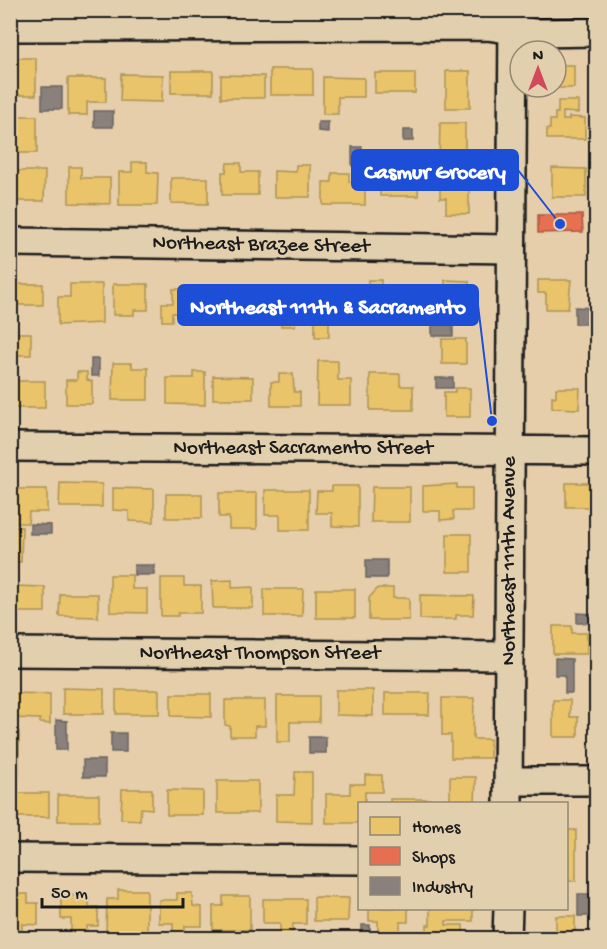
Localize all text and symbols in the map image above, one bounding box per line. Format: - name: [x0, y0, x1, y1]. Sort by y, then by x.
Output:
- north arrow: [508, 39, 568, 99]
- text: N: [533, 48, 544, 67]
- callout: Casmur Grocery: [352, 150, 518, 190]
- text: Casmur Grocery: [363, 161, 506, 187]
- street label: Northeast Brazee Street: [152, 232, 372, 260]
- callout: Northeast 111th & Sacramento: [178, 285, 478, 325]
- text: Northeast 111th & Sacramento: [190, 296, 467, 322]
- street label: Northeast Sacramento Street: [173, 437, 435, 462]
- street label: Northeast 111th Avenue: [498, 455, 523, 666]
- street label: Northeast Thompson Street: [140, 642, 383, 667]
- legend: [358, 802, 568, 910]
- text: Homes: [412, 818, 462, 839]
- text: Shops: [412, 848, 456, 869]
- scale bar: [42, 871, 183, 909]
- text: Industry: [412, 878, 473, 899]
- text: 50 m: [51, 884, 88, 905]

